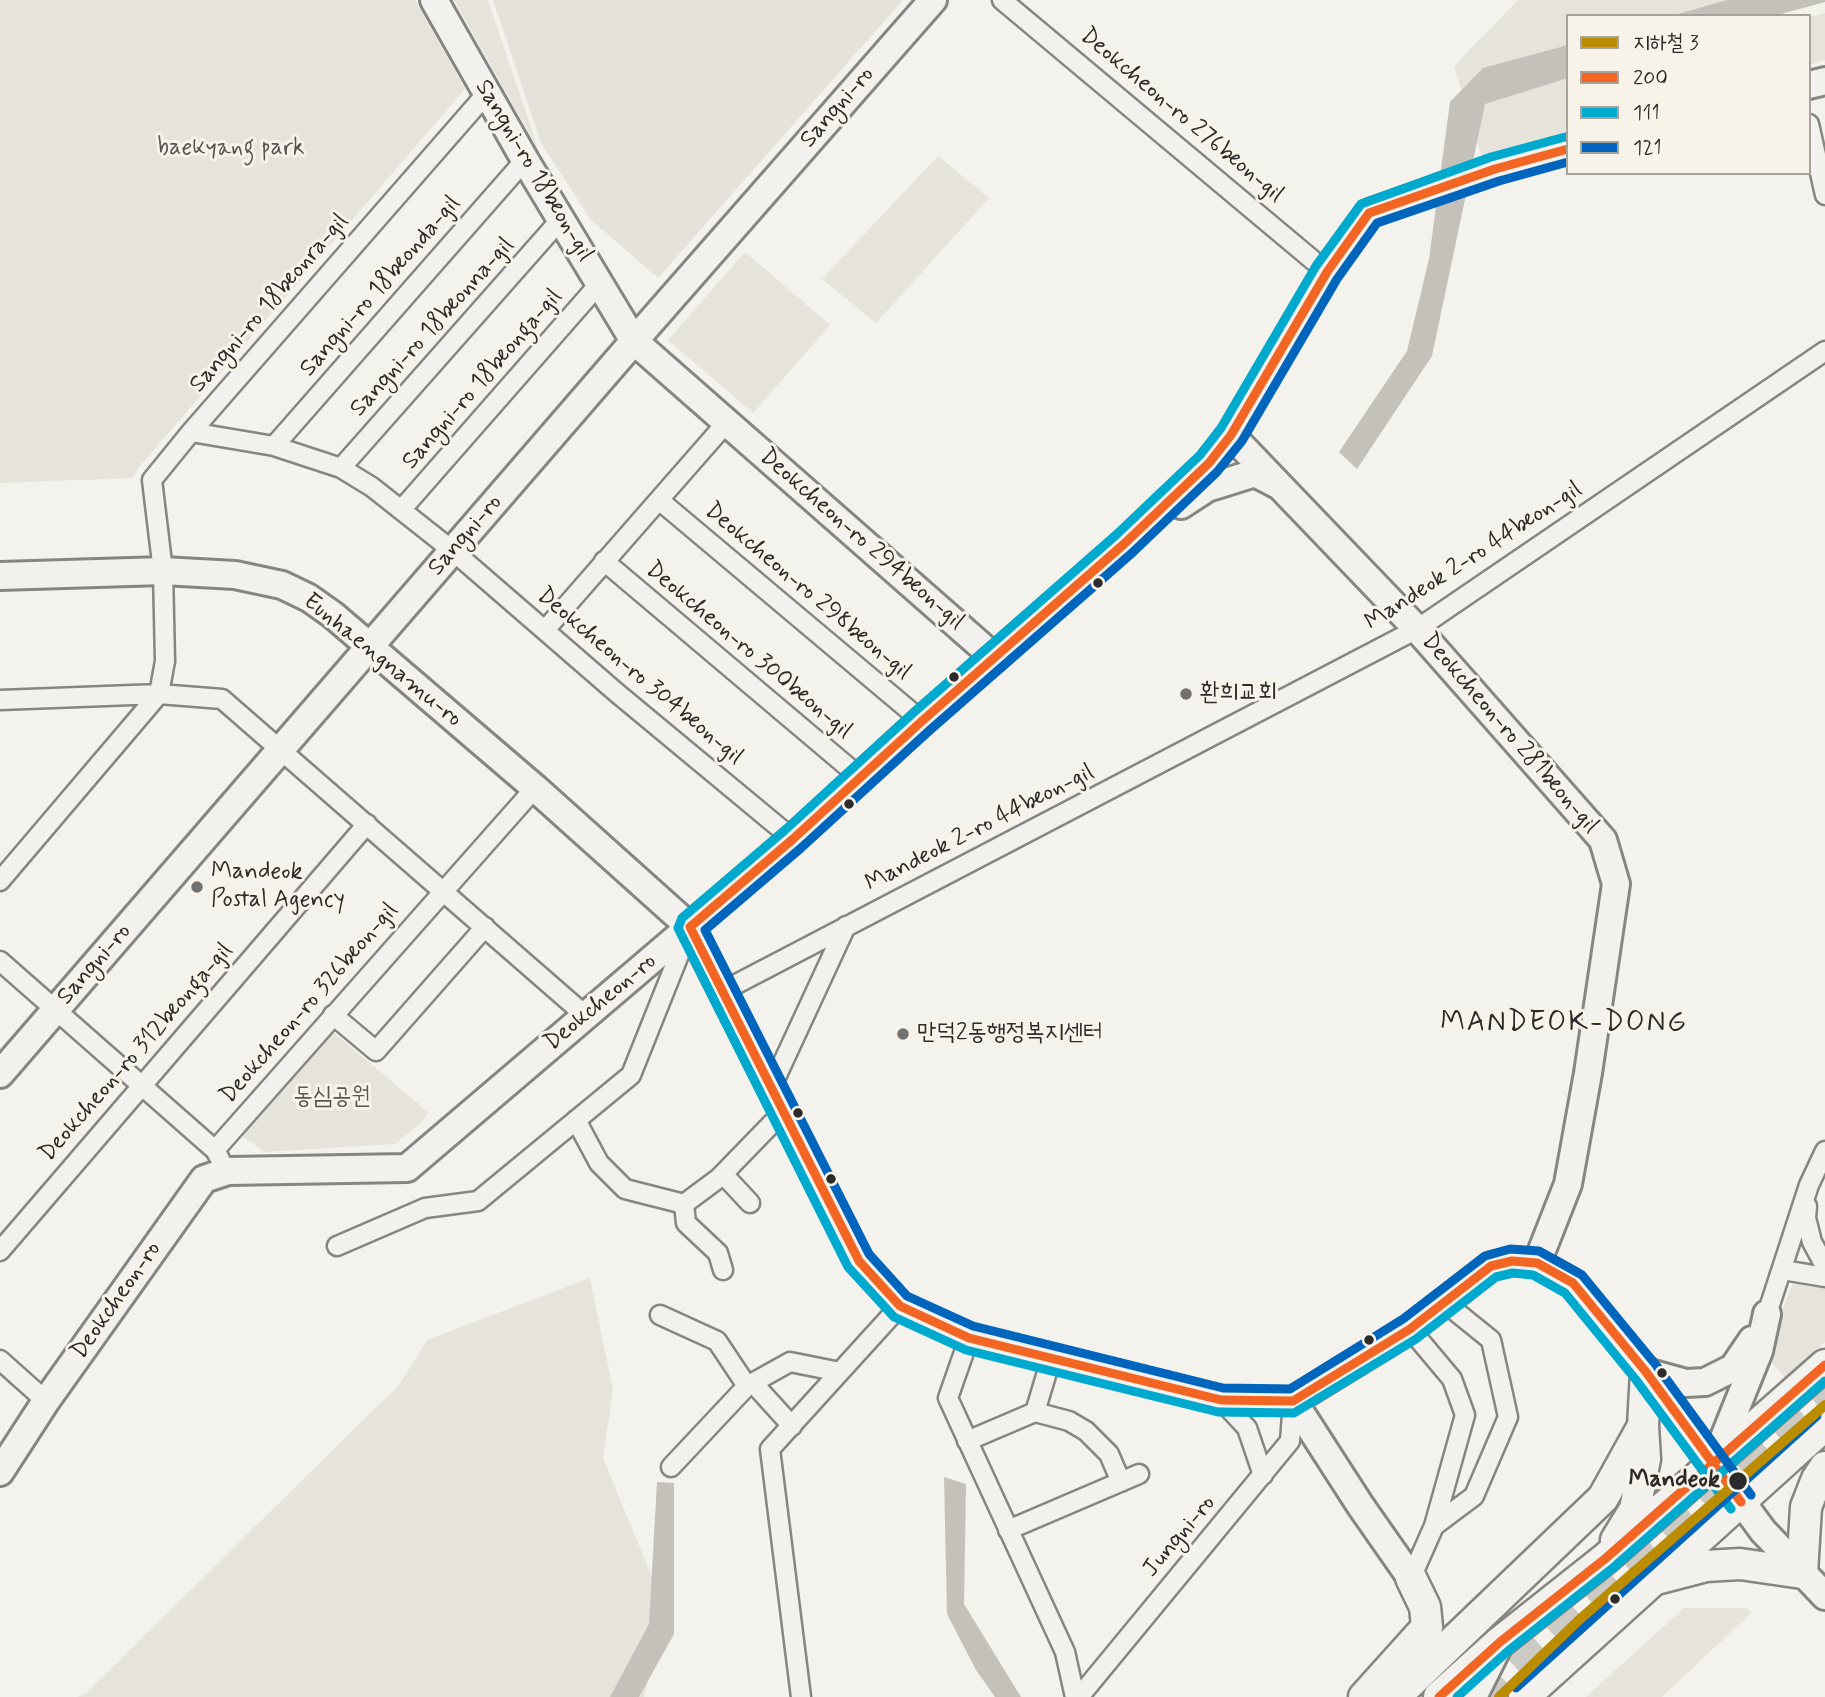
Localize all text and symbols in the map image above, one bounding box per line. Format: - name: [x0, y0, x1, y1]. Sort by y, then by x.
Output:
- legend: [1566, 14, 1811, 175]
- street label: Deokcheon-ro 276beon-gil: [1073, 22, 1289, 210]
- text: 지하철 3: [1633, 29, 1699, 57]
- street label: Sangni-ro: [795, 61, 881, 155]
- text: 200: [1633, 64, 1668, 92]
- street label: Sangni-ro 18beon-gil: [467, 75, 599, 267]
- text: 111: [1633, 99, 1660, 127]
- text: 121: [1633, 134, 1662, 162]
- park label: baekyang park: [157, 135, 305, 163]
- street label: Sangni-ro 18beonda-gil: [295, 191, 467, 383]
- street label: Sangni-ro 18beonra-gil: [184, 209, 356, 399]
- street label: Sangni-ro 18beonna-gil: [345, 232, 521, 424]
- street label: Sangni-ro 18beonga-gil: [397, 284, 569, 476]
- street label: Deokcheon-ro 294beon-gil: [753, 443, 969, 637]
- street label: Mandeok 2-ro 44beon-gil: [1360, 476, 1588, 638]
- street label: Sangni-ro: [423, 489, 509, 583]
- street label: Deokcheon-ro 298beon-gil: [698, 497, 916, 687]
- street label: Deokcheon-ro 300beon-gil: [639, 556, 857, 746]
- unlabelled marker: [1091, 576, 1105, 590]
- street label: Deokcheon-ro 304beon-gil: [530, 582, 748, 772]
- street label: Eunhaengnamu-ro: [297, 588, 467, 734]
- street label: Deokcheon-ro 281beon-gil: [1414, 628, 1604, 840]
- unlabelled marker: [947, 670, 961, 684]
- place label: 환희교회: [1200, 680, 1277, 708]
- marker: 환희교회: [1178, 686, 1194, 702]
- street label: Mandeok 2-ro 44beon-gil: [861, 759, 1099, 899]
- unlabelled marker: [842, 797, 856, 811]
- place label: Mandeok Postal Agency: [211, 859, 345, 915]
- marker: Mandeok Postal Agency: [189, 879, 205, 895]
- street label: Deokcheon-ro 326beon-gil: [215, 898, 405, 1110]
- street label: Sangni-ro: [52, 918, 138, 1012]
- street label: Deokcheon-ro 312beonga-gil: [34, 938, 240, 1168]
- street label: Deokcheon-ro: [539, 948, 663, 1058]
- district label: MANDEOK-DONG: [1439, 1007, 1689, 1041]
- place label: 만덕2동행정복지센터: [917, 1020, 1103, 1048]
- marker: 만덕2동행정복지센터: [895, 1026, 911, 1042]
- park label: 동심공원: [293, 1084, 371, 1112]
- unlabelled marker: [791, 1106, 805, 1120]
- unlabelled marker: [824, 1172, 838, 1186]
- street label: Deokcheon-ro: [66, 1236, 168, 1366]
- unlabelled marker: [1362, 1333, 1376, 1347]
- unlabelled marker: [1655, 1366, 1669, 1380]
- place label: Mandeok: [1628, 1467, 1720, 1495]
- marker: Mandeok: [1727, 1470, 1749, 1492]
- street label: Jungni-ro: [1137, 1490, 1223, 1584]
- unlabelled marker: [1608, 1592, 1622, 1606]

